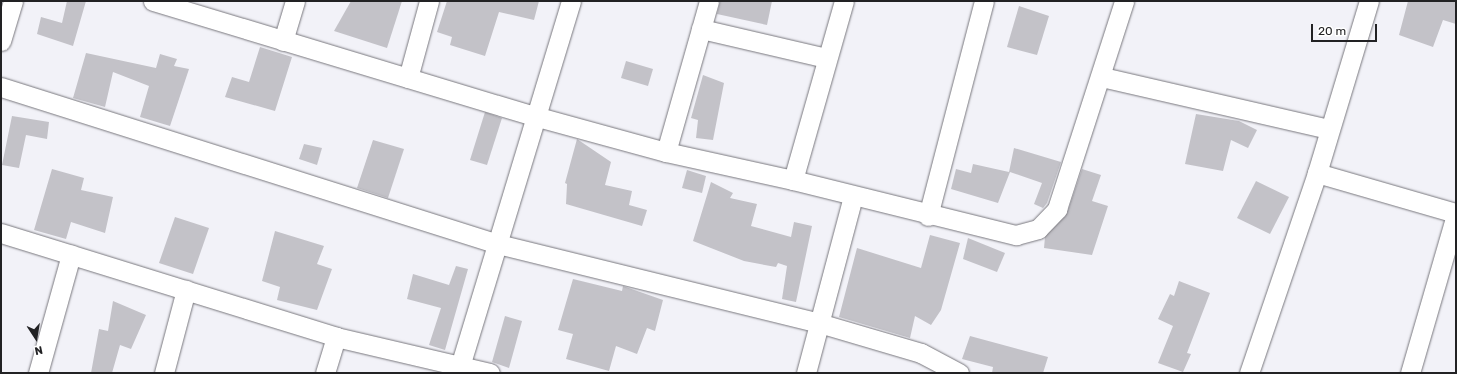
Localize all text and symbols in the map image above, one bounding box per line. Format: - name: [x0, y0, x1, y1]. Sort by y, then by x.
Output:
- scale bar: [1313, 16, 1379, 42]
- text: 20 m: [1318, 24, 1346, 38]
- north arrow: [16, 318, 56, 358]
- text: N: [33, 343, 44, 357]

